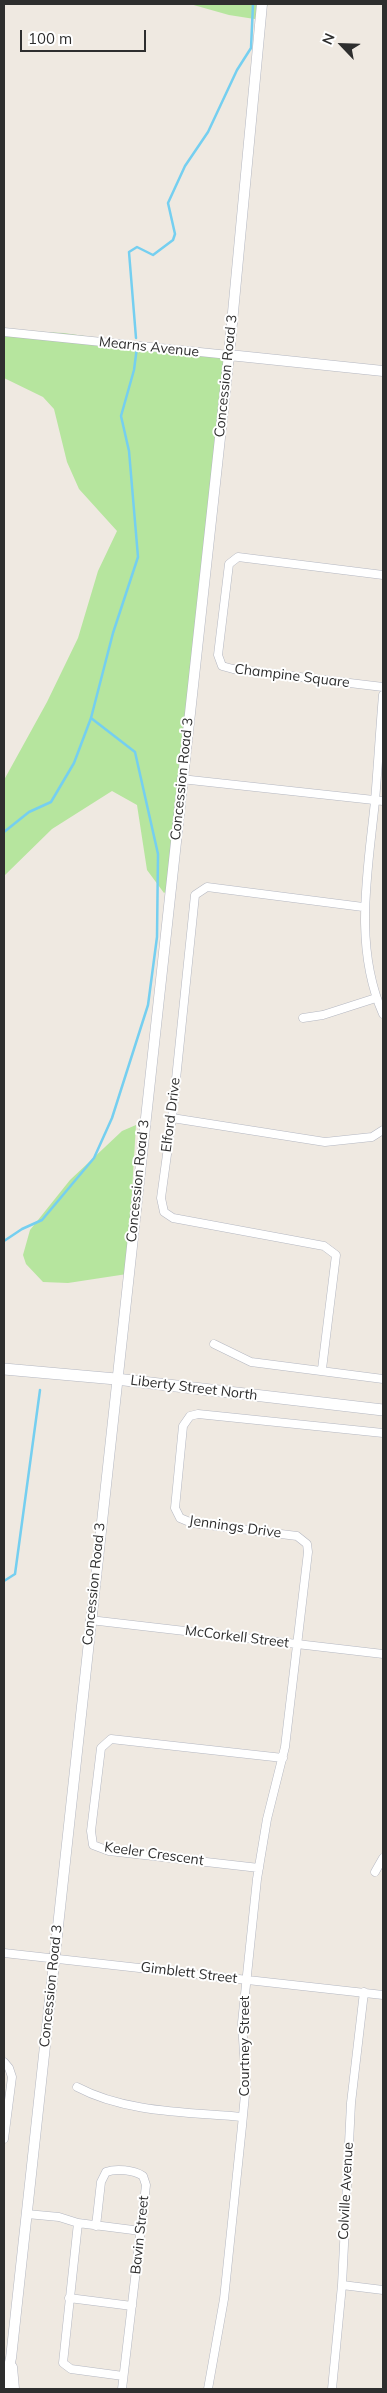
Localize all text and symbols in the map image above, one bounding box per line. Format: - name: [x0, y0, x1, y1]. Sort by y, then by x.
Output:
- scale bar: [22, 20, 149, 52]
- north arrow: [317, 20, 367, 70]
- text: 100 m: [28, 29, 72, 48]
- text: N: [318, 30, 339, 47]
- street label: Concession Road 3: [211, 314, 241, 438]
- street label: Mearns Avenue: [98, 333, 200, 361]
- street label: Champine Square: [233, 661, 351, 691]
- street label: Concession Road 3: [167, 717, 197, 841]
- street label: Elford Drive: [158, 1077, 184, 1153]
- street label: Concession Road 3: [123, 1119, 153, 1243]
- street label: Liberty Street North: [130, 1372, 258, 1404]
- street label: Jennings Drive: [188, 1512, 282, 1542]
- street label: Concession Road 3: [79, 1522, 109, 1646]
- street label: McCorkell Street: [184, 1622, 290, 1652]
- street label: Keeler Crescent: [103, 1839, 205, 1869]
- street label: Concession Road 3: [36, 1924, 66, 2048]
- street label: Gimblett Street: [140, 1959, 238, 1987]
- street label: Courtney Street: [237, 1995, 253, 2097]
- street label: Colville Avenue: [335, 2142, 357, 2240]
- street label: Bavin Street: [128, 2195, 152, 2275]

